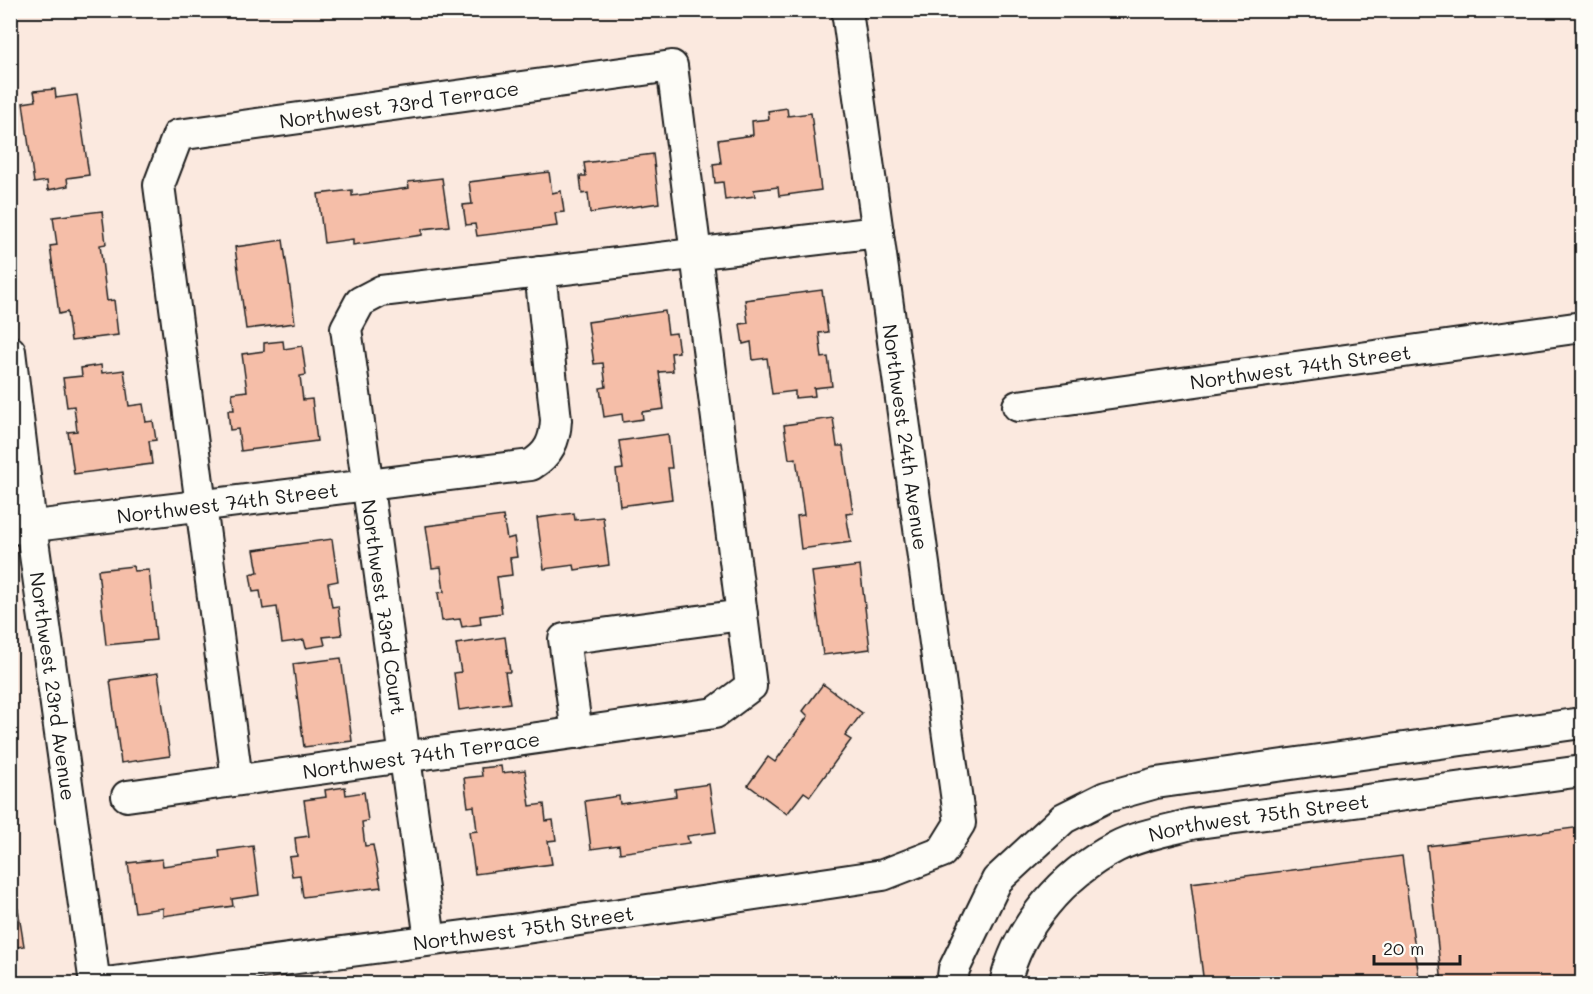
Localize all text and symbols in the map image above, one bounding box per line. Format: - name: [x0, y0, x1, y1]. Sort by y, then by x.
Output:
- street label: Northwest 73rd Terrace: [277, 74, 521, 134]
- street label: Northwest 24th Avenue: [877, 322, 935, 552]
- street label: Northwest 74th Street: [1188, 338, 1412, 395]
- street label: Northwest 74th Street: [115, 476, 339, 529]
- street label: Northwest 73rd Court: [356, 498, 412, 716]
- street label: Northwest 23rd Avenue: [25, 570, 82, 802]
- street label: Northwest 74th Terrace: [301, 725, 541, 784]
- street label: Northwest 75th Street: [1146, 787, 1370, 847]
- street label: Northwest 75th Street: [411, 899, 635, 956]
- scale bar: [1374, 928, 1460, 966]
- text: 20 m: [1383, 936, 1424, 960]

